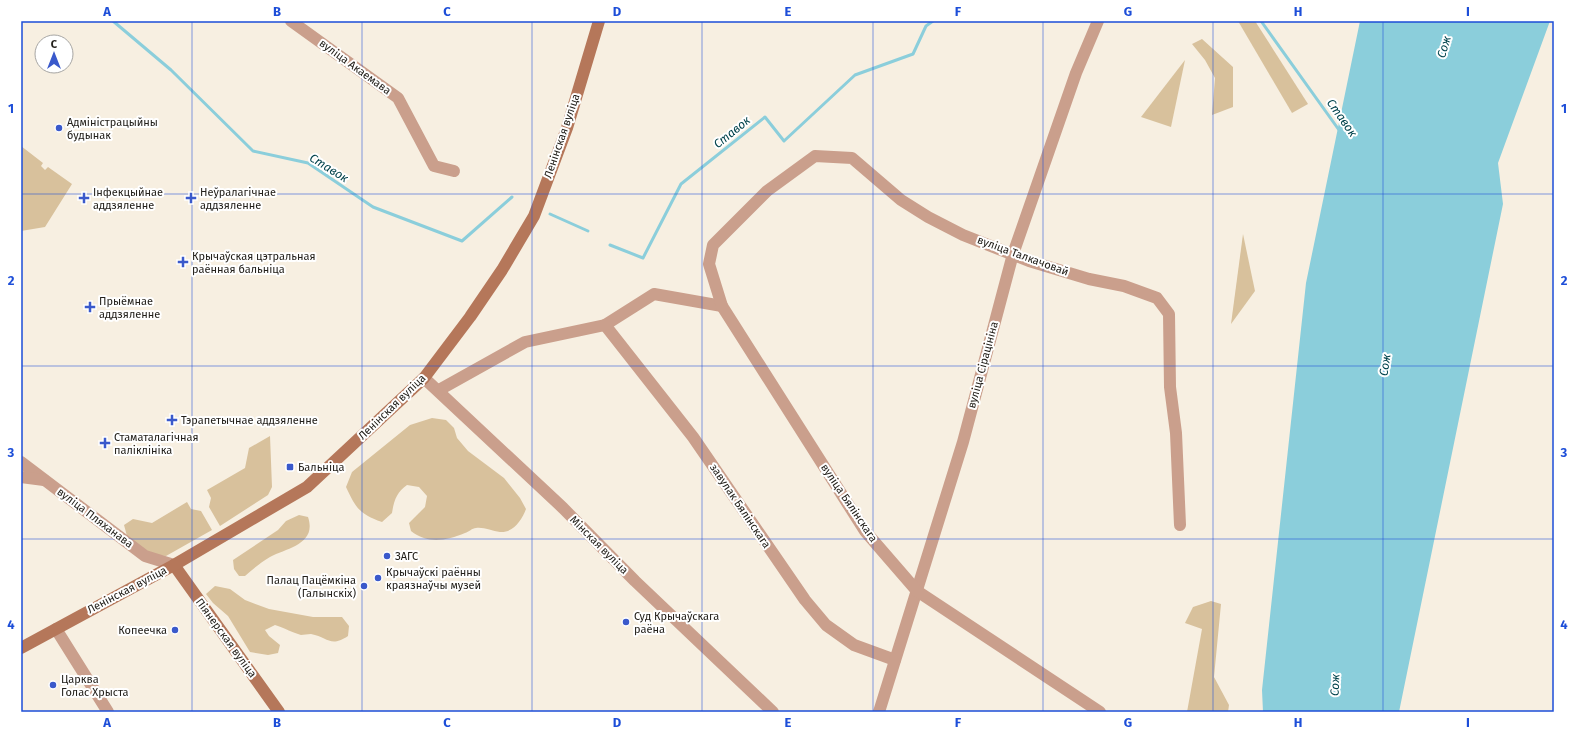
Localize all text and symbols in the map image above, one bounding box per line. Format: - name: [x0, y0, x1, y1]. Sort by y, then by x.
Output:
- text: A: [102, 4, 111, 19]
- text: B: [273, 4, 281, 19]
- text: C: [443, 4, 451, 19]
- text: D: [613, 4, 622, 19]
- text: E: [785, 4, 792, 19]
- text: F: [955, 4, 962, 19]
- text: G: [1124, 4, 1132, 19]
- text: H: [1294, 4, 1302, 19]
- text: I: [1466, 4, 1470, 19]
- north arrow: [34, 34, 74, 74]
- water label: Сож: [1434, 34, 1454, 60]
- street label: вуліца Акаемава: [317, 37, 393, 97]
- text: С: [51, 38, 58, 51]
- street label: Ленінская вуліца: [541, 92, 583, 180]
- water label: Ставок: [1324, 96, 1360, 140]
- text: 1: [8, 101, 14, 116]
- text: 1: [1561, 101, 1567, 116]
- water label: Ставок: [711, 113, 754, 151]
- place label: Адміністрацыйны будынак: [67, 116, 158, 142]
- marker: Адміністрацыйны будынак: [54, 123, 64, 133]
- water label: Ставок: [307, 151, 352, 186]
- place label: Інфекцыйнае аддзяленне: [93, 186, 163, 212]
- place label: Неўралагічнае аддзяленне: [200, 186, 276, 212]
- marker: Інфекцыйнае аддзяленне: [78, 192, 90, 204]
- marker: Неўралагічнае аддзяленне: [185, 192, 197, 204]
- street label: вуліца Талкачовай: [976, 233, 1070, 279]
- place label: Крычаўская цэтральная раённая бальніца: [192, 250, 316, 276]
- marker: Крычаўская цэтральная раённая бальніца: [177, 256, 189, 268]
- text: 2: [8, 273, 15, 288]
- text: 2: [1561, 273, 1568, 288]
- place label: Прыёмнае аддзяленне: [99, 295, 160, 321]
- marker: Прыёмнае аддзяленне: [84, 301, 96, 313]
- street label: вуліца Сірацініна: [965, 320, 1001, 410]
- water label: Сож: [1376, 353, 1394, 377]
- street label: Ленінская вуліца: [356, 372, 428, 442]
- marker: Тэрапетычнае аддзяленне: [166, 414, 178, 426]
- place label: Тэрапетычнае аддзяленне: [181, 414, 318, 427]
- place label: Стаматалагічная паліклініка: [114, 431, 199, 457]
- marker: Стаматалагічная паліклініка: [99, 437, 111, 449]
- text: 3: [7, 445, 15, 460]
- text: 3: [1560, 445, 1568, 460]
- place label: Бальніца: [298, 461, 344, 474]
- street label: завулак Бялінскага: [707, 461, 773, 551]
- street label: вуліца Бялінскага: [818, 461, 880, 545]
- marker: Бальніца: [285, 462, 295, 472]
- street label: вуліца Пляханава: [54, 485, 136, 551]
- street label: Мінская вуліца: [567, 513, 631, 577]
- place label: ЗАГС: [395, 550, 418, 563]
- marker: ЗАГС: [382, 551, 392, 561]
- street label: Ленінская вуліца: [85, 564, 169, 616]
- place label: Крычаўскі раённы краязнаўчы музей: [386, 566, 481, 592]
- marker: Крычаўскі раённы краязнаўчы музей: [373, 573, 383, 583]
- place label: Палац Пацёмкіна (Галынскіх): [266, 574, 356, 600]
- marker: Палац Пацёмкіна (Галынскіх): [359, 581, 369, 591]
- street label: Піянерская вуліца: [193, 596, 259, 680]
- place label: Суд Крычаўскага раёна: [634, 610, 719, 636]
- text: 4: [7, 617, 15, 632]
- marker: Суд Крычаўскага раёна: [621, 617, 631, 627]
- text: 4: [1560, 617, 1568, 632]
- place label: Копеечка: [118, 624, 167, 637]
- marker: Копеечка: [170, 625, 180, 635]
- place label: Царква Голас Хрыста: [61, 673, 129, 699]
- water label: Сож: [1327, 674, 1343, 696]
- marker: Царква Голас Хрыста: [48, 680, 58, 690]
- text: A: [102, 715, 111, 730]
- text: B: [273, 715, 281, 730]
- text: C: [443, 715, 451, 730]
- text: D: [613, 715, 622, 730]
- text: E: [785, 715, 792, 730]
- text: F: [955, 715, 962, 730]
- text: G: [1124, 715, 1132, 730]
- text: H: [1294, 715, 1302, 730]
- text: I: [1466, 715, 1470, 730]

